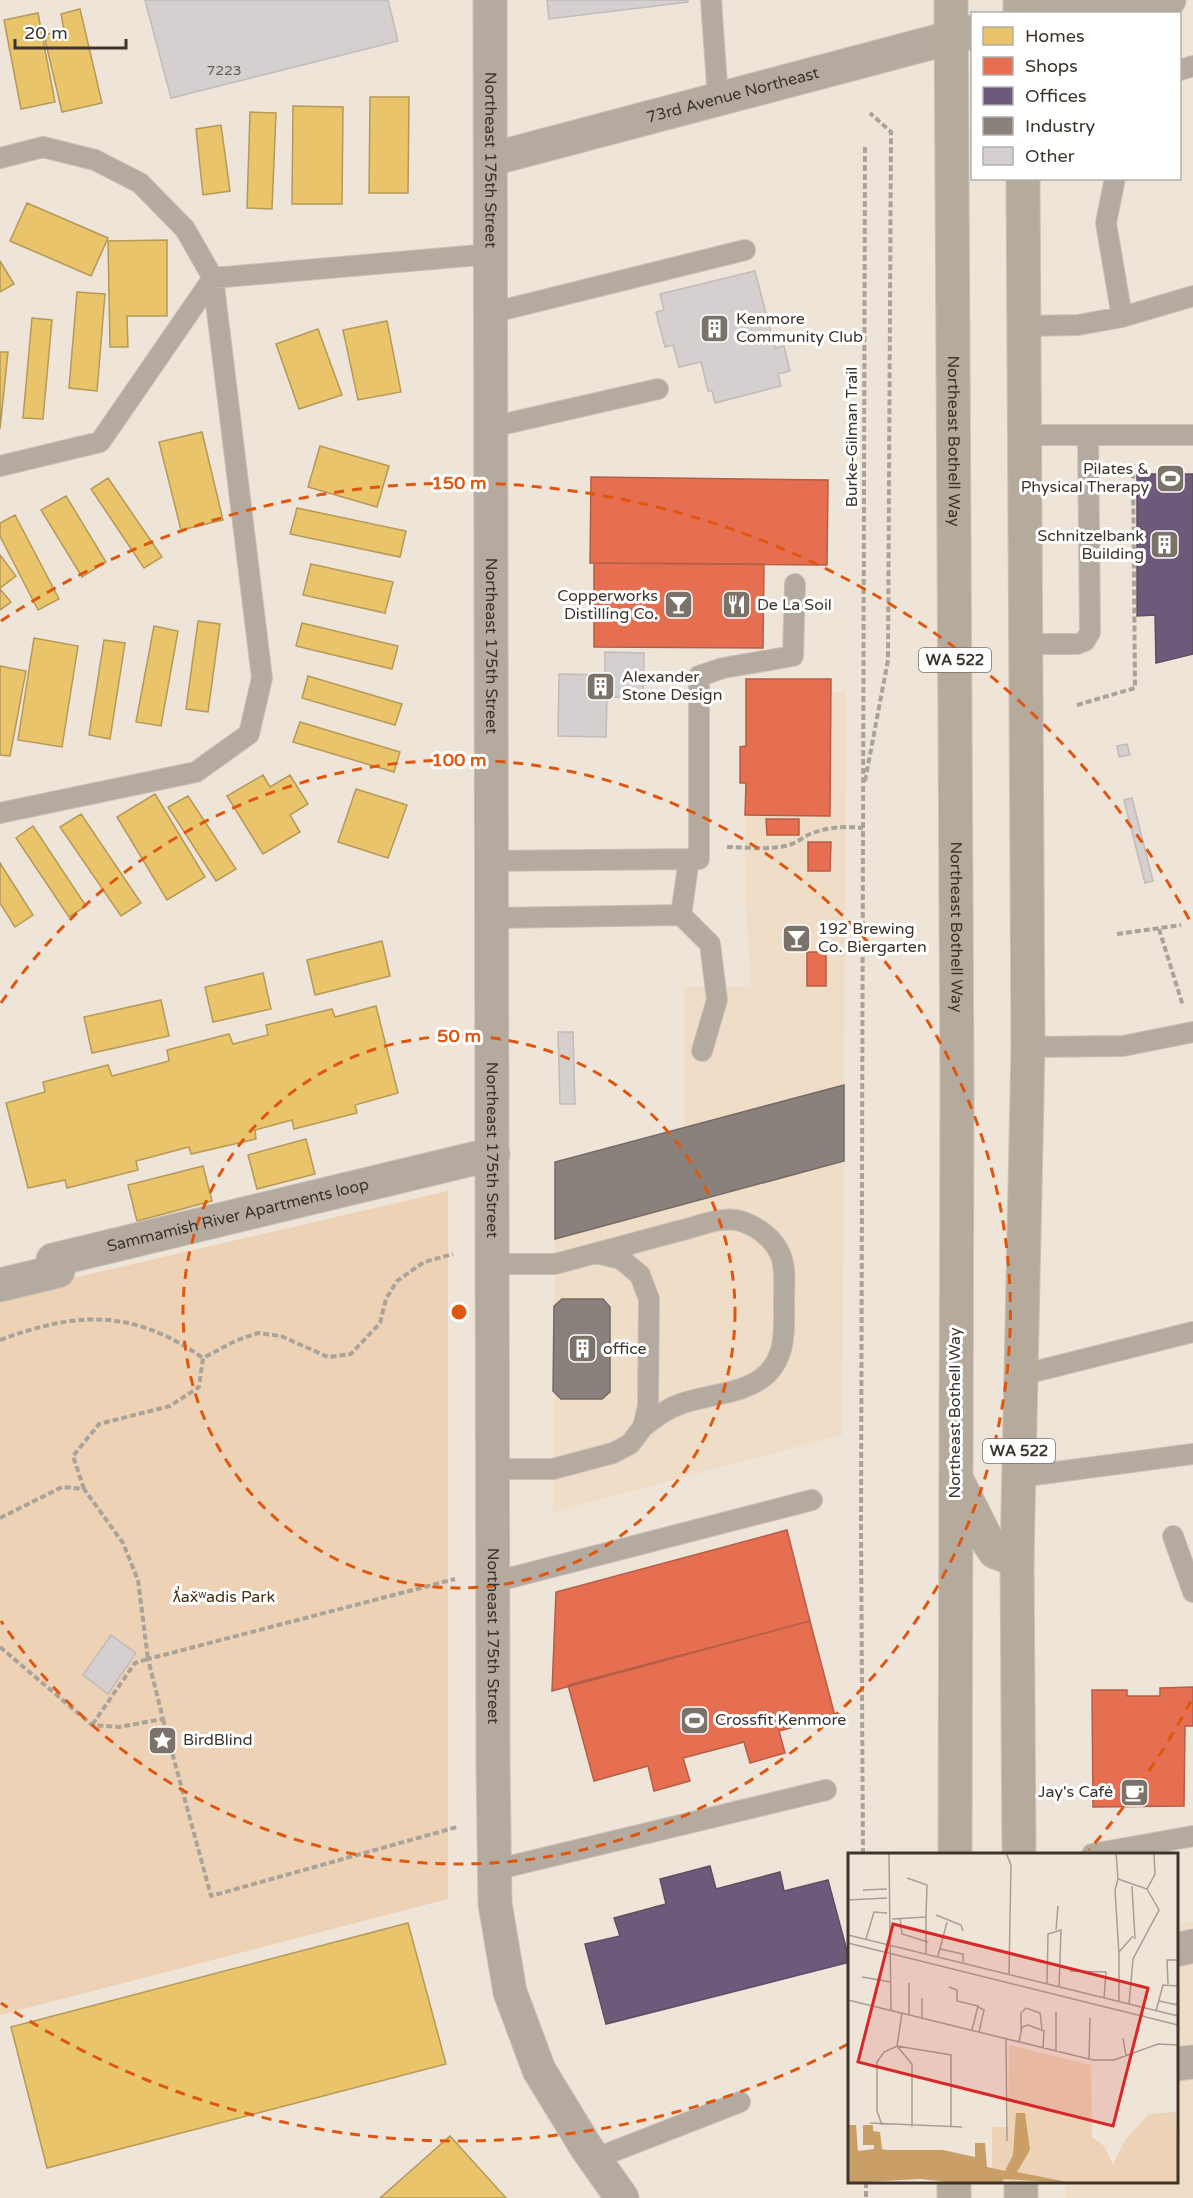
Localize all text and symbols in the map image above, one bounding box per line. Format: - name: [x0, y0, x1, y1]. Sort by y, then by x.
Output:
- scale bar: [15, 12, 126, 50]
- legend: [971, 12, 1181, 180]
- text: 20 m: [24, 22, 68, 44]
- text: Homes: [1025, 25, 1085, 47]
- text: Shops: [1025, 55, 1078, 77]
- house number: 7223: [206, 62, 242, 79]
- street label: 73rd Avenue Northeast: [644, 63, 821, 128]
- street label: Northeast 175th Street: [480, 72, 500, 248]
- text: Offices: [1025, 85, 1087, 107]
- text: Industry: [1025, 115, 1096, 137]
- text: Other: [1025, 145, 1075, 167]
- place label: Kenmore Community Club: [736, 309, 863, 347]
- building icon: Kenmore Community Club: [699, 312, 731, 344]
- street label: Northeast Bothell Way: [943, 355, 964, 527]
- street label: Burke-Gilman Trail: [842, 367, 862, 507]
- place label: Pilates & Physical Therapy: [1021, 459, 1149, 497]
- sports icon: Pilates & Physical Therapy: [1154, 462, 1186, 494]
- text: 150 m: [431, 472, 487, 494]
- place label: Schnitzelbank Building: [1037, 526, 1144, 564]
- building icon: Schnitzelbank Building: [1149, 529, 1181, 561]
- street label: Northeast 175th Street: [481, 558, 501, 734]
- place label: Copperworks Distilling Co.: [557, 586, 658, 624]
- bar icon: Copperworks Distilling Co.: [663, 589, 695, 621]
- restaurant icon: De La Soil: [720, 589, 752, 621]
- place label: De La Soil: [757, 595, 832, 615]
- road number: WA 522: [919, 648, 991, 672]
- place label: Alexander Stone Design: [622, 667, 722, 705]
- building icon: Alexander Stone Design: [585, 670, 617, 702]
- text: 100 m: [431, 749, 487, 771]
- street label: Northeast Bothell Way: [946, 841, 967, 1013]
- place label: 192 Brewing Co. Biergarten: [818, 919, 927, 957]
- bar icon: 192 Brewing Co. Biergarten: [781, 922, 813, 954]
- text: 50 m: [437, 1025, 481, 1047]
- street label: Northeast 175th Street: [482, 1062, 502, 1238]
- street label: Sammamish River Apartments loop: [105, 1174, 371, 1257]
- centre of rings: [449, 1302, 469, 1322]
- street label: Northeast Bothell Way: [945, 1327, 965, 1498]
- building icon: office: [566, 1333, 598, 1365]
- place label: office: [603, 1339, 647, 1359]
- road number: WA 522: [983, 1439, 1055, 1463]
- street label: Northeast 175th Street: [483, 1548, 503, 1724]
- park label: ƛ̕ax̌ʷadis Park: [173, 1586, 275, 1607]
- sports icon: Crossfit Kenmore: [678, 1704, 710, 1736]
- place label: Crossfit Kenmore: [715, 1710, 846, 1730]
- place icon: BirdBlind: [146, 1724, 178, 1756]
- place label: BirdBlind: [183, 1730, 253, 1750]
- cafe icon: Jay's Café: [1118, 1776, 1150, 1808]
- place label: Jay's Café: [1038, 1782, 1113, 1802]
- inset map: [848, 1853, 1178, 2183]

